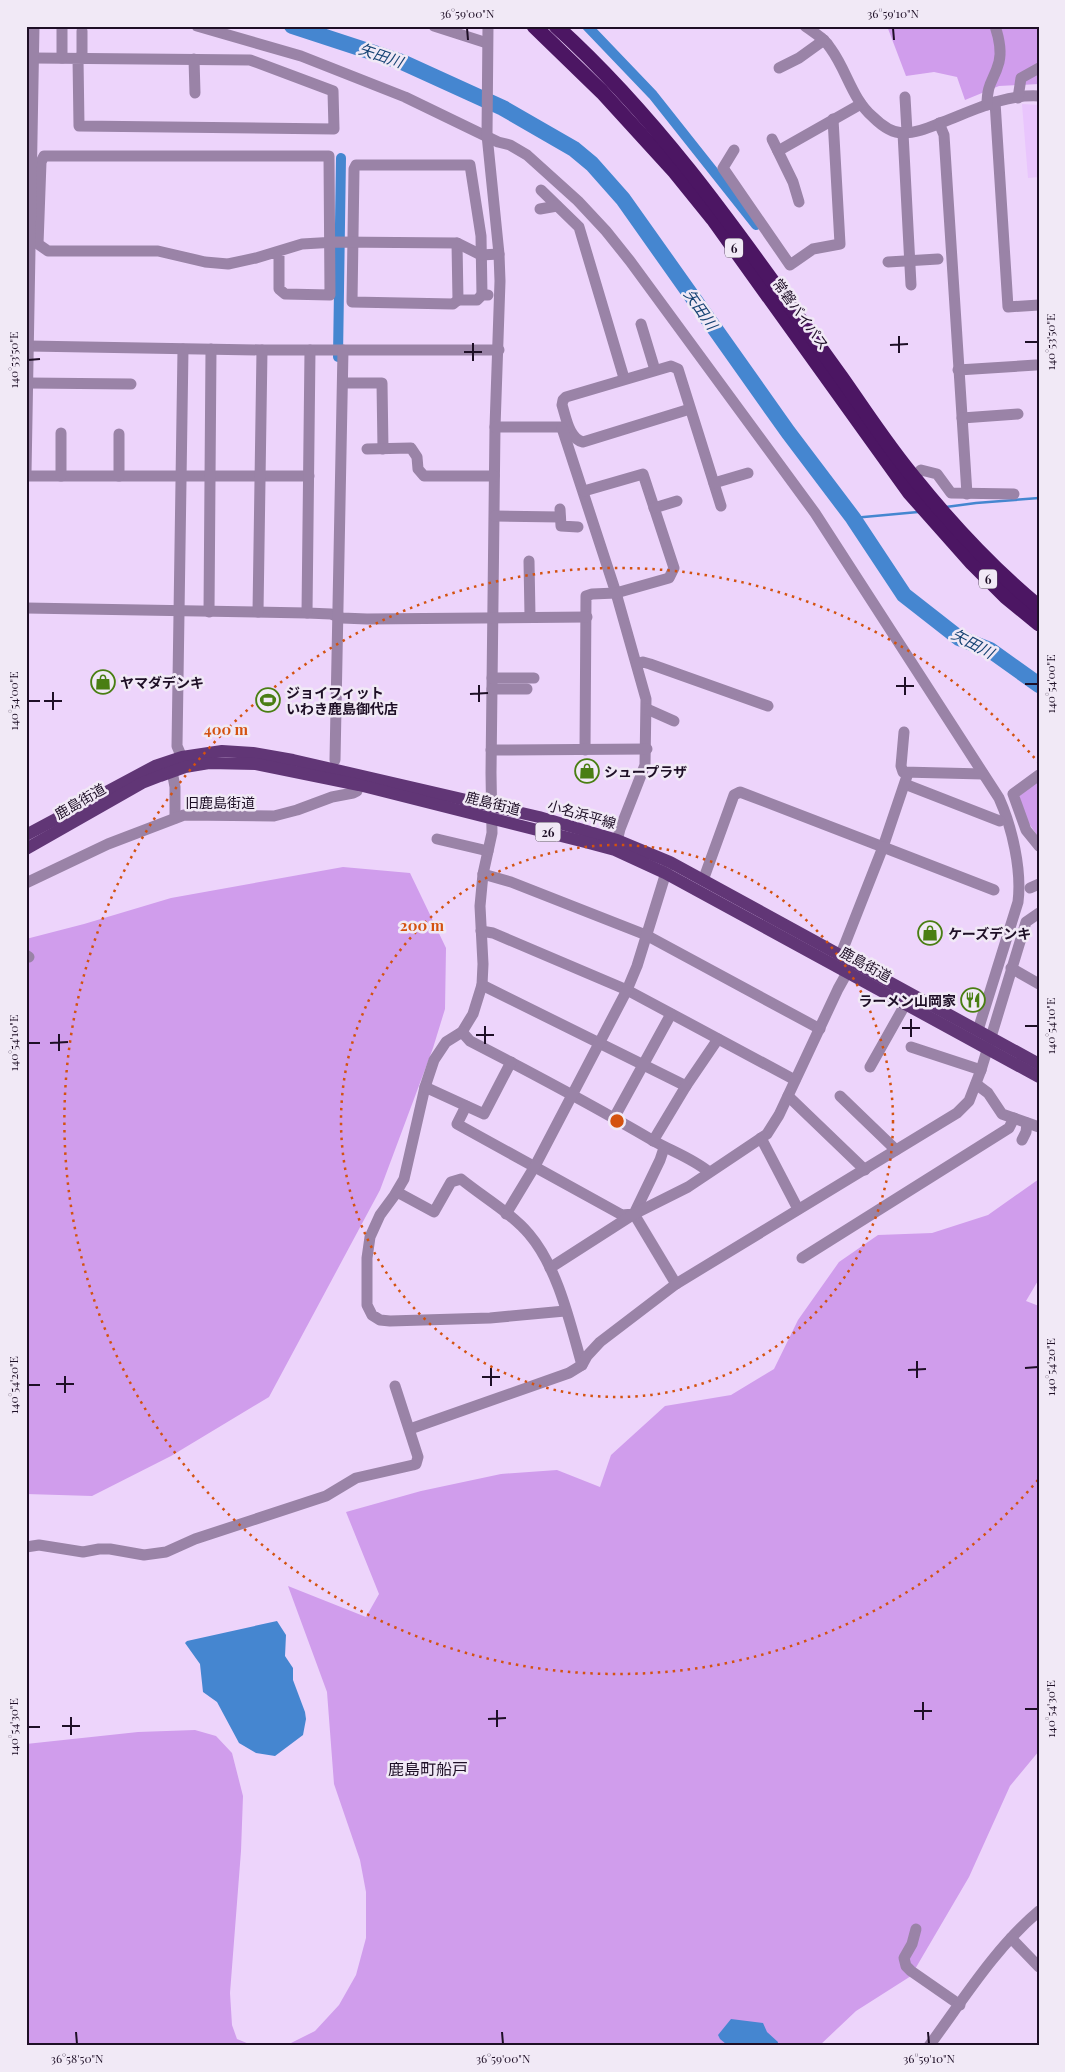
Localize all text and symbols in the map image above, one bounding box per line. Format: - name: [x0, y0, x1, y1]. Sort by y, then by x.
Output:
- text: 36°59'00"N: [440, 5, 495, 21]
- text: 36°59'10"N: [867, 5, 920, 21]
- water label: 矢田川: [356, 38, 407, 72]
- road number: 6: [725, 238, 743, 258]
- street label: 常磐バイパス: [769, 275, 833, 353]
- water label: 矢田川: [680, 285, 723, 335]
- text: 140°53'50"E: [1042, 314, 1058, 370]
- text: 140°53'50"E: [5, 332, 21, 388]
- road number: 6: [979, 570, 997, 588]
- water label: 矢田川: [948, 624, 999, 663]
- text: 140°54'00"E: [1042, 654, 1058, 714]
- shop icon: ヤマダデンキ: [90, 669, 116, 695]
- text: 140°54'00"E: [5, 671, 21, 731]
- place label: ヤマダデンキ: [120, 673, 204, 692]
- place label: ジョイフィット いわき鹿島御代店: [286, 683, 398, 718]
- sports icon: ジョイフィット いわき鹿島御代店: [255, 687, 281, 713]
- text: 400 m: [204, 719, 249, 739]
- shop icon: シュープラザ: [574, 758, 600, 784]
- place label: シュープラザ: [604, 762, 687, 781]
- street label: 鹿島街道: [51, 779, 109, 823]
- street label: 鹿島街道: [464, 787, 522, 819]
- street label: 旧鹿島街道: [185, 793, 255, 812]
- street label: 小名浜平線: [546, 795, 618, 833]
- road number: 26: [536, 822, 560, 842]
- text: 200 m: [400, 915, 445, 935]
- shop icon: ケーズデンキ: [917, 920, 943, 946]
- place label: ケーズデンキ: [948, 924, 1031, 943]
- street label: 鹿島街道: [837, 942, 895, 986]
- restaurant icon: ラーメン山岡家: [960, 987, 986, 1013]
- place label: ラーメン山岡家: [859, 991, 956, 1010]
- text: 140°54'10"E: [1042, 998, 1058, 1054]
- text: 140°54'10"E: [5, 1015, 21, 1071]
- centre of rings: [608, 1112, 626, 1130]
- text: 140°54'20"E: [1042, 1338, 1058, 1396]
- text: 140°54'20"E: [5, 1356, 21, 1414]
- text: 140°54'30"E: [1042, 1680, 1058, 1738]
- text: 140°54'30"E: [5, 1698, 21, 1756]
- district label: 鹿島町船戸: [388, 1758, 468, 1779]
- text: 36°58'50"N: [50, 2050, 104, 2066]
- text: 36°59'00"N: [476, 2050, 531, 2066]
- text: 36°59'10"N: [903, 2050, 956, 2066]

